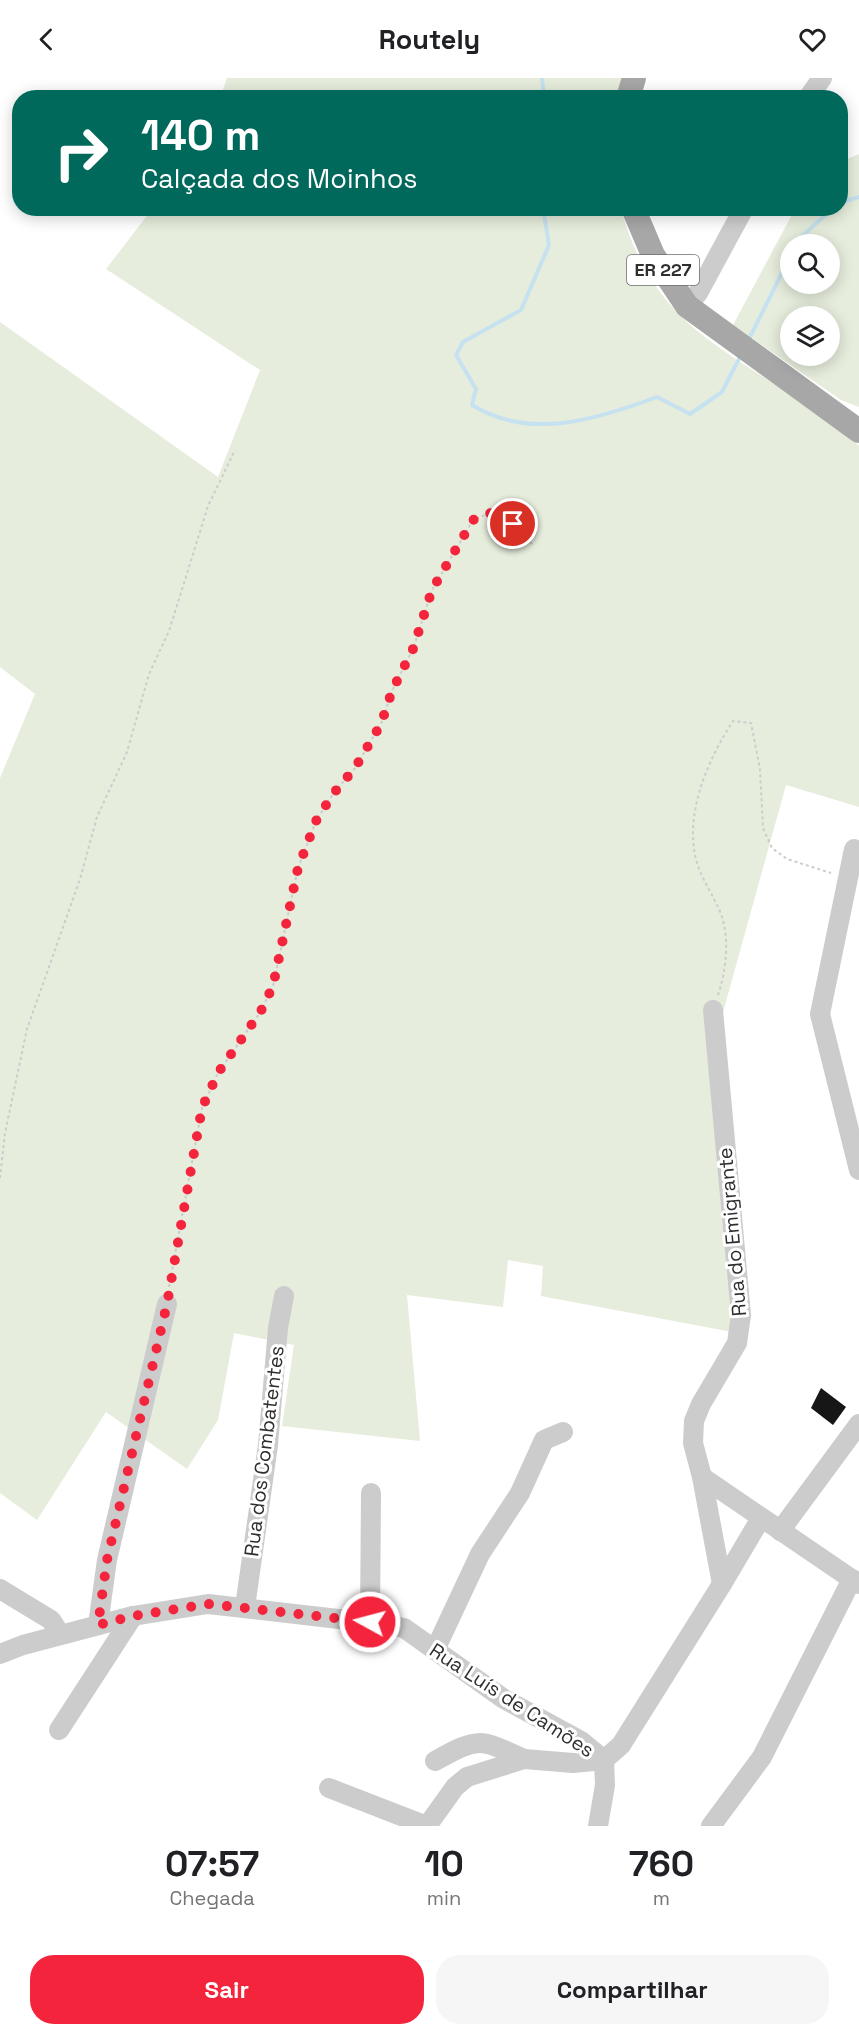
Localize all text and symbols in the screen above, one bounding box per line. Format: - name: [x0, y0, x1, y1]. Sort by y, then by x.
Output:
- text: Routely: [379, 22, 480, 57]
- icon: back: [30, 23, 63, 56]
- icon: heart: [796, 23, 829, 56]
- text: 140 m: [141, 109, 260, 162]
- icon: right: [42, 114, 120, 192]
- text: Calçada dos Moinhos: [141, 161, 418, 196]
- map controls: [780, 234, 840, 366]
- button: search: [780, 234, 840, 294]
- road number: ER 227: [627, 255, 699, 285]
- button: layers: [780, 306, 840, 366]
- pin: [487, 498, 538, 549]
- icon: arrive: [496, 507, 529, 540]
- street label: Rua do Emigrante: [712, 1146, 752, 1318]
- street label: Rua dos Combatentes: [238, 1344, 290, 1558]
- position arrow: [338, 1590, 402, 1654]
- street label: Rua Luís de Camões: [425, 1637, 599, 1763]
- text: 07:57: [165, 1841, 259, 1887]
- text: 10: [424, 1841, 464, 1887]
- text: 760: [629, 1841, 694, 1887]
- text: Chegada: [169, 1885, 255, 1911]
- text: min: [427, 1885, 461, 1911]
- text: m: [653, 1885, 670, 1911]
- button: Sair: [30, 1955, 424, 2024]
- button: Compartilhar: [436, 1955, 829, 2024]

